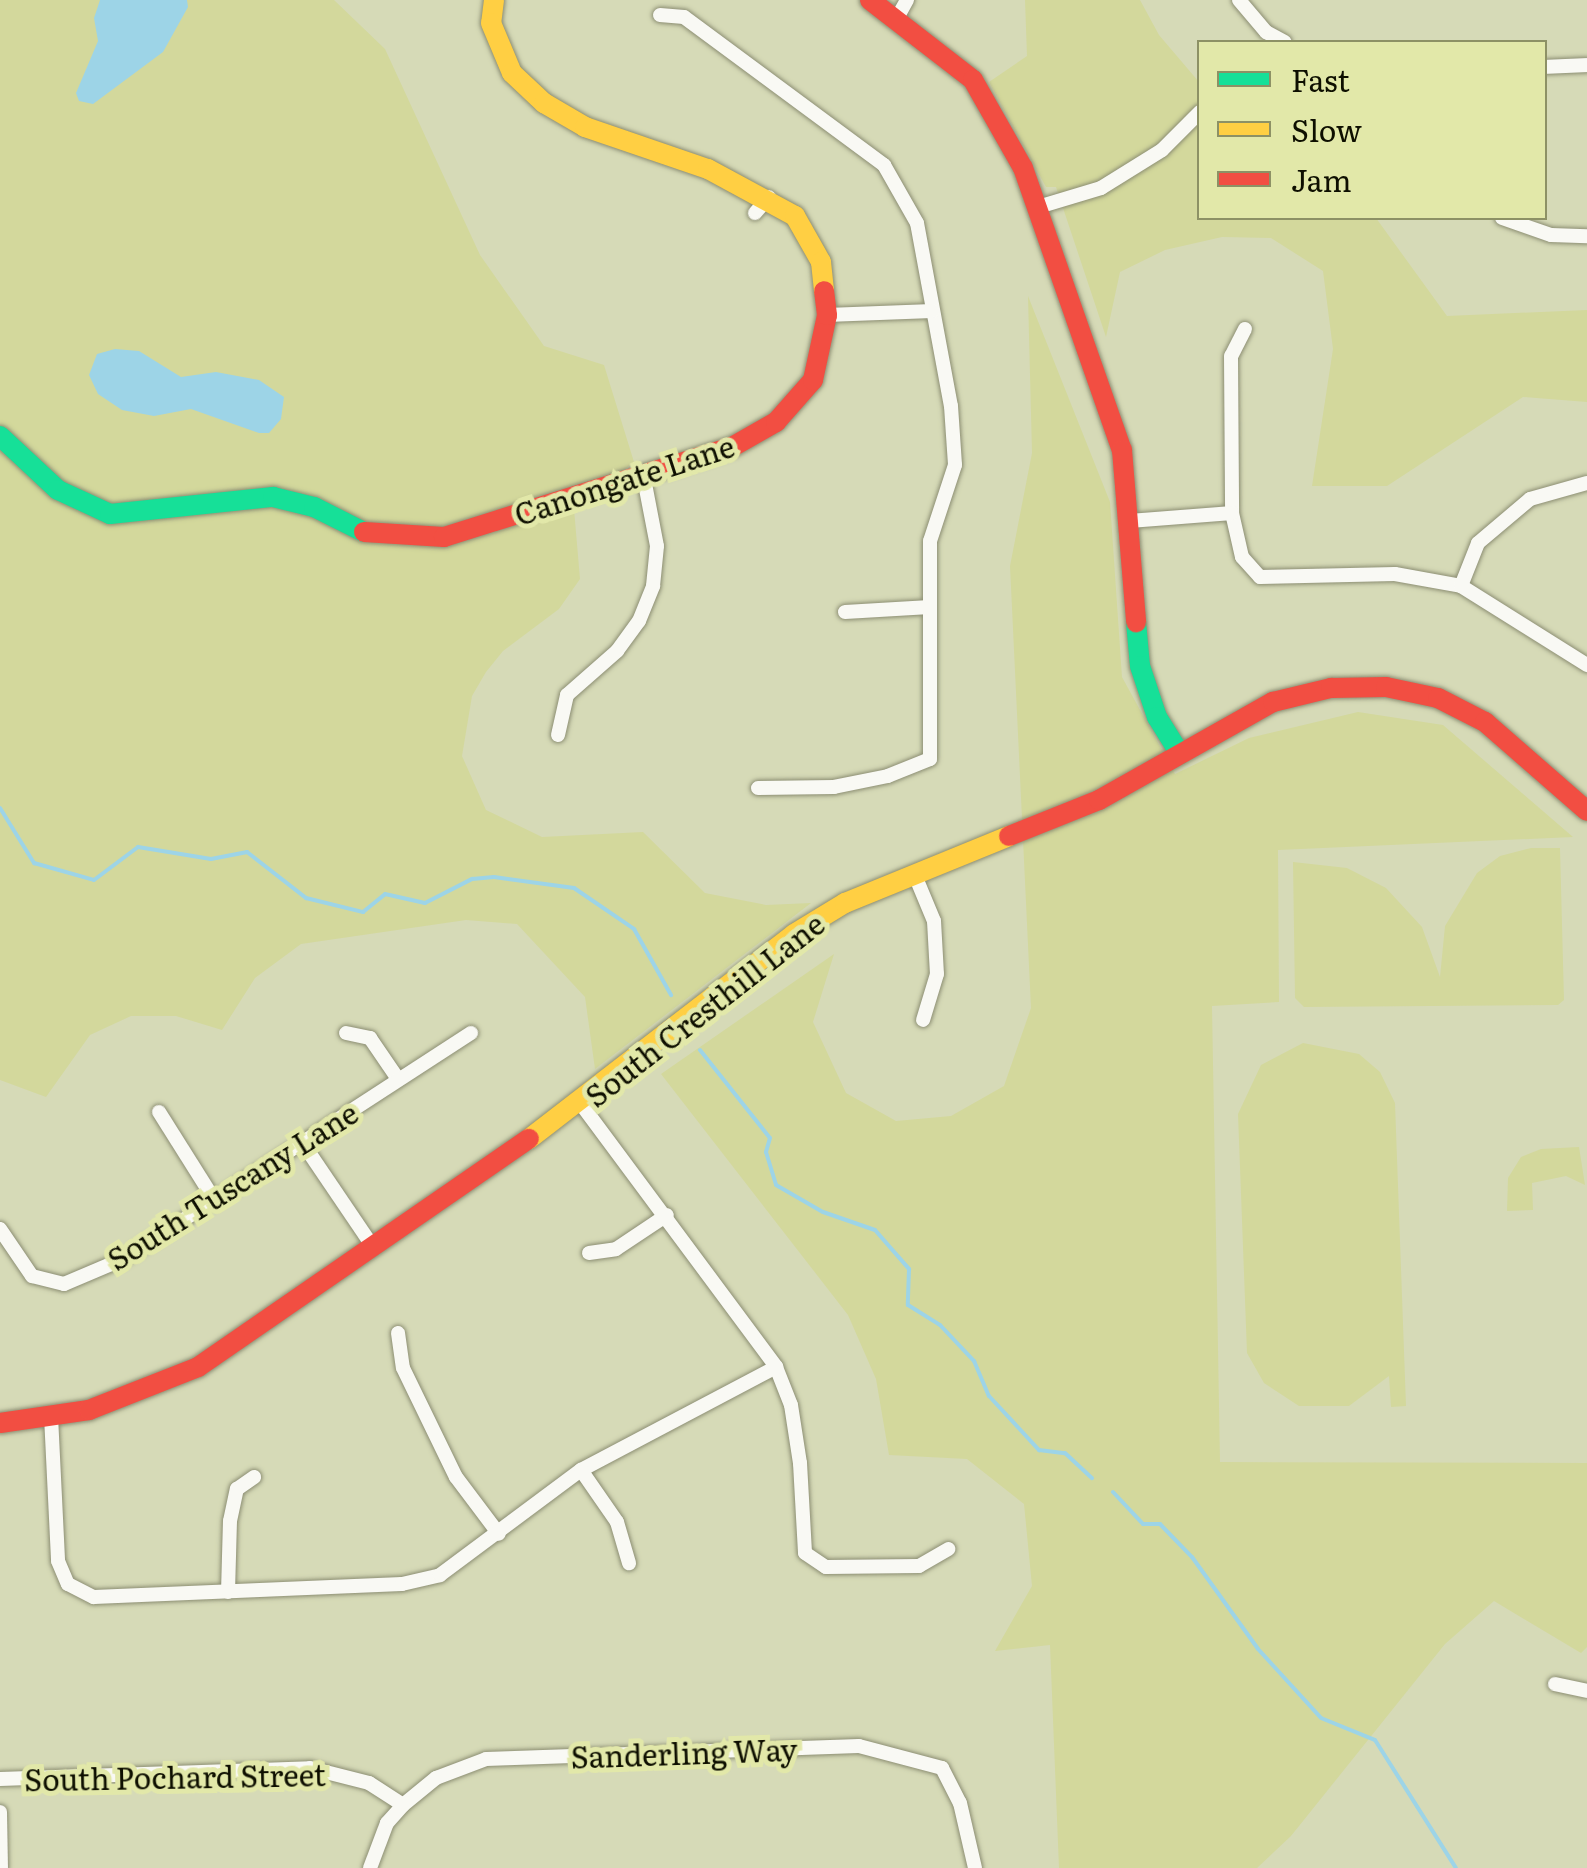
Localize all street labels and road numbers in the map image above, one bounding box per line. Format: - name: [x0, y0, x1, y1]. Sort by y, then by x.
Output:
- street label: Canongate Lane: [510, 427, 738, 531]
- street label: South Cresthill Lane: [577, 905, 831, 1113]
- street label: South Tuscany Lane: [100, 1093, 364, 1277]
- street label: Sanderling Way: [570, 1730, 798, 1774]
- street label: South Pochard Street: [24, 1755, 326, 1797]

